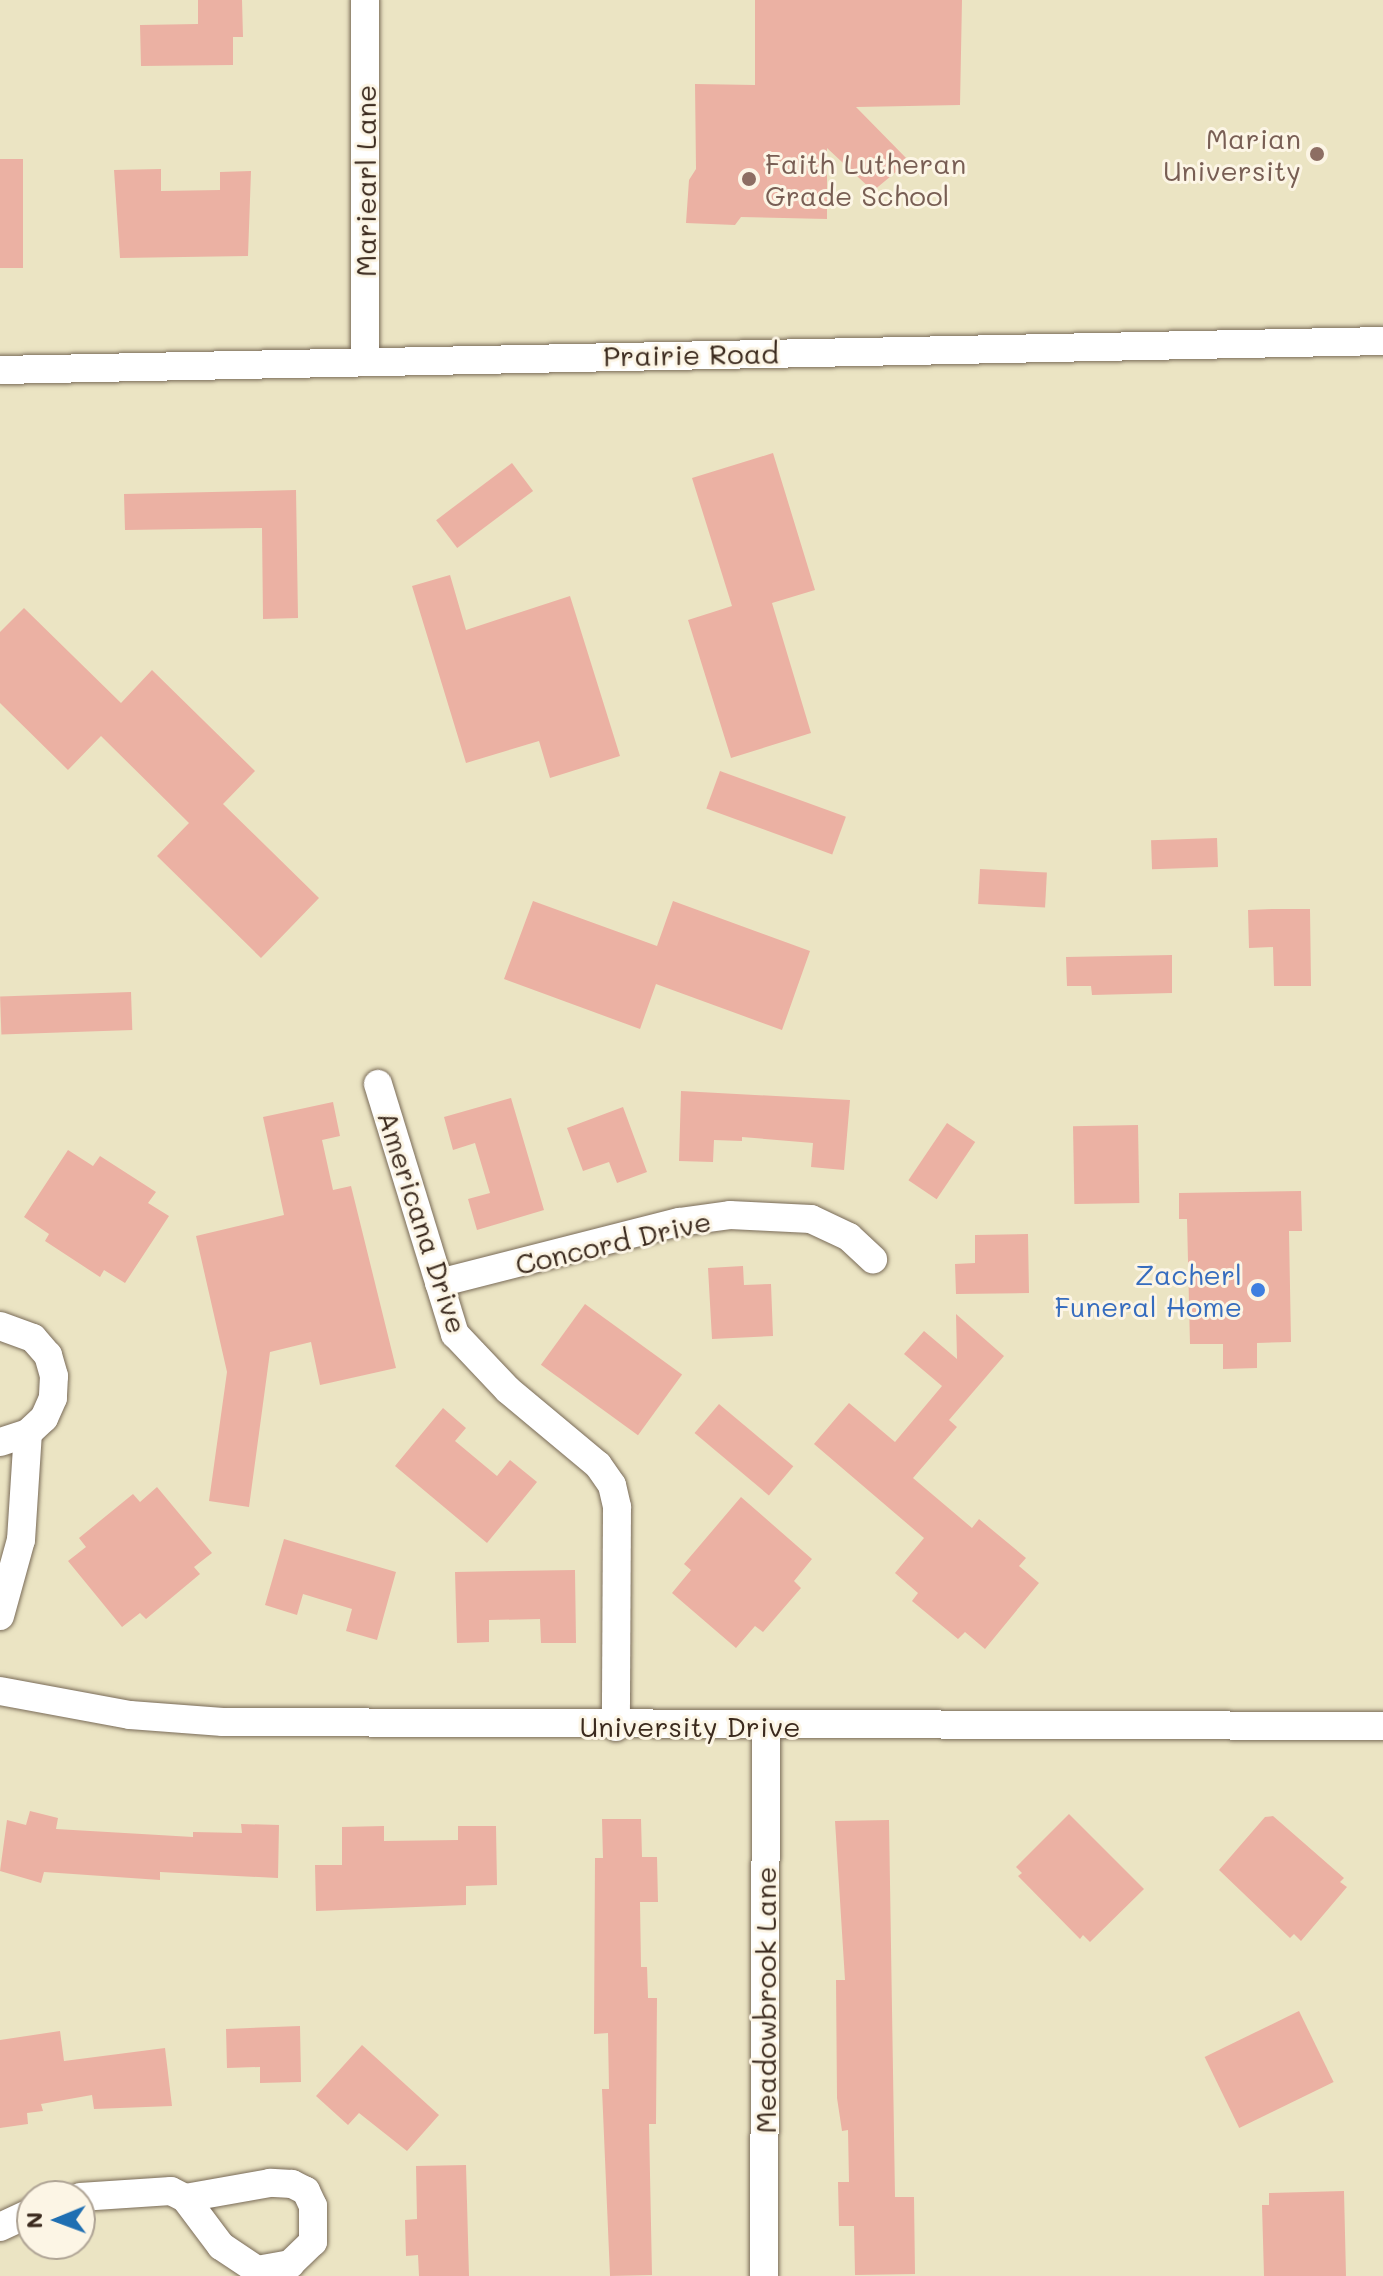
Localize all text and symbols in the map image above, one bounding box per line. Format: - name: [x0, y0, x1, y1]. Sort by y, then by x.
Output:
- street label: Mariearl Lane: [348, 85, 382, 277]
- place label: Marian University: [1163, 121, 1301, 187]
- marker: Marian University: [1308, 145, 1326, 163]
- place label: Faith Lutheran Grade School: [765, 146, 966, 212]
- marker: Faith Lutheran Grade School: [740, 170, 758, 188]
- street label: Prairie Road: [603, 336, 779, 372]
- street label: Americana Drive: [371, 1107, 475, 1337]
- street label: Concord Drive: [512, 1203, 714, 1281]
- place label: Zacherl Funeral Home: [1054, 1257, 1242, 1323]
- marker: Zacherl Funeral Home: [1249, 1281, 1267, 1299]
- street label: University Drive: [579, 1709, 801, 1743]
- street label: Meadowbrook Lane: [748, 1866, 782, 2134]
- north arrow: [16, 2180, 96, 2260]
- text: N: [19, 2212, 48, 2229]

